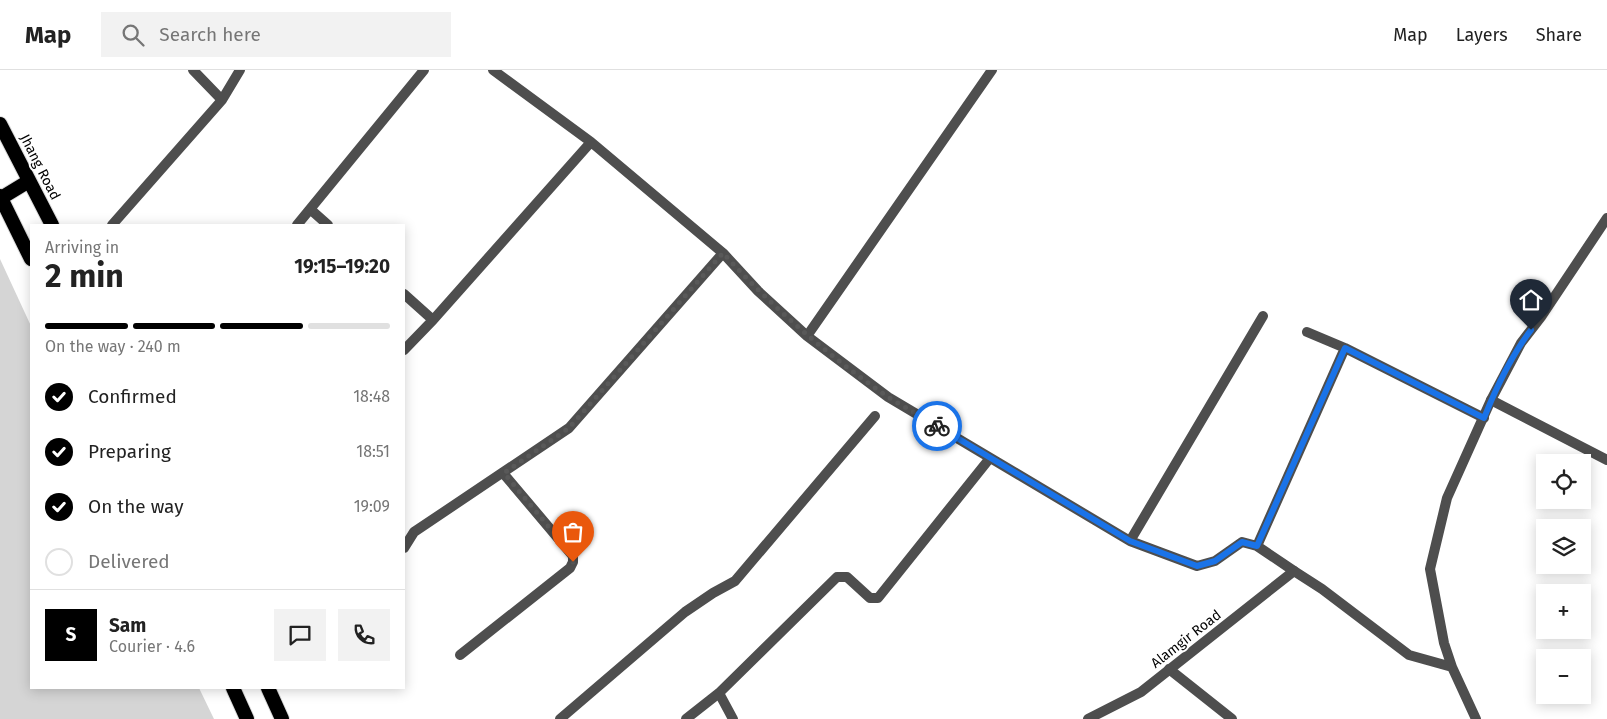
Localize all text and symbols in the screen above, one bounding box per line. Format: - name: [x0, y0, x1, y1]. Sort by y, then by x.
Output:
- search box: [101, 12, 451, 57]
- text: Map: [25, 21, 71, 49]
- icon: search: [119, 21, 147, 49]
- text: Search here: [159, 23, 261, 46]
- text: Map: [1393, 24, 1428, 46]
- text: Layers: [1456, 24, 1508, 46]
- text: Share: [1536, 24, 1582, 46]
- street label: Jhang Road: [16, 131, 64, 203]
- text: Arriving in: [45, 238, 119, 257]
- text: 19:15–19:20: [294, 255, 390, 278]
- text: 2 min: [45, 257, 124, 295]
- pin: [1510, 279, 1552, 330]
- icon: home: [1517, 286, 1545, 314]
- text: On the way · 240 m: [45, 337, 181, 356]
- icon: check: [45, 383, 73, 411]
- text: Confirmed: [88, 385, 177, 408]
- text: 18:48: [353, 387, 390, 406]
- courier: [912, 401, 962, 451]
- icon: bike: [923, 412, 951, 440]
- icon: check: [45, 438, 73, 466]
- text: Preparing: [88, 440, 171, 463]
- text: 18:51: [356, 442, 390, 461]
- map controls: [1536, 454, 1591, 704]
- button: locate: [1536, 454, 1591, 509]
- icon: check: [45, 493, 73, 521]
- text: On the way: [88, 495, 184, 518]
- text: 19:09: [354, 497, 390, 516]
- pin: [552, 511, 594, 562]
- icon: bag: [559, 518, 587, 546]
- button: layers: [1536, 519, 1591, 574]
- text: Delivered: [88, 550, 170, 573]
- button: +: [1536, 584, 1591, 639]
- street label: Alamgir Road: [1148, 606, 1224, 672]
- button: chat: [274, 609, 326, 661]
- button: phone: [338, 609, 390, 661]
- text: Sam: [109, 614, 146, 637]
- text: S: [66, 623, 76, 646]
- text: Courier · 4.6: [109, 637, 195, 656]
- button: −: [1536, 649, 1591, 704]

